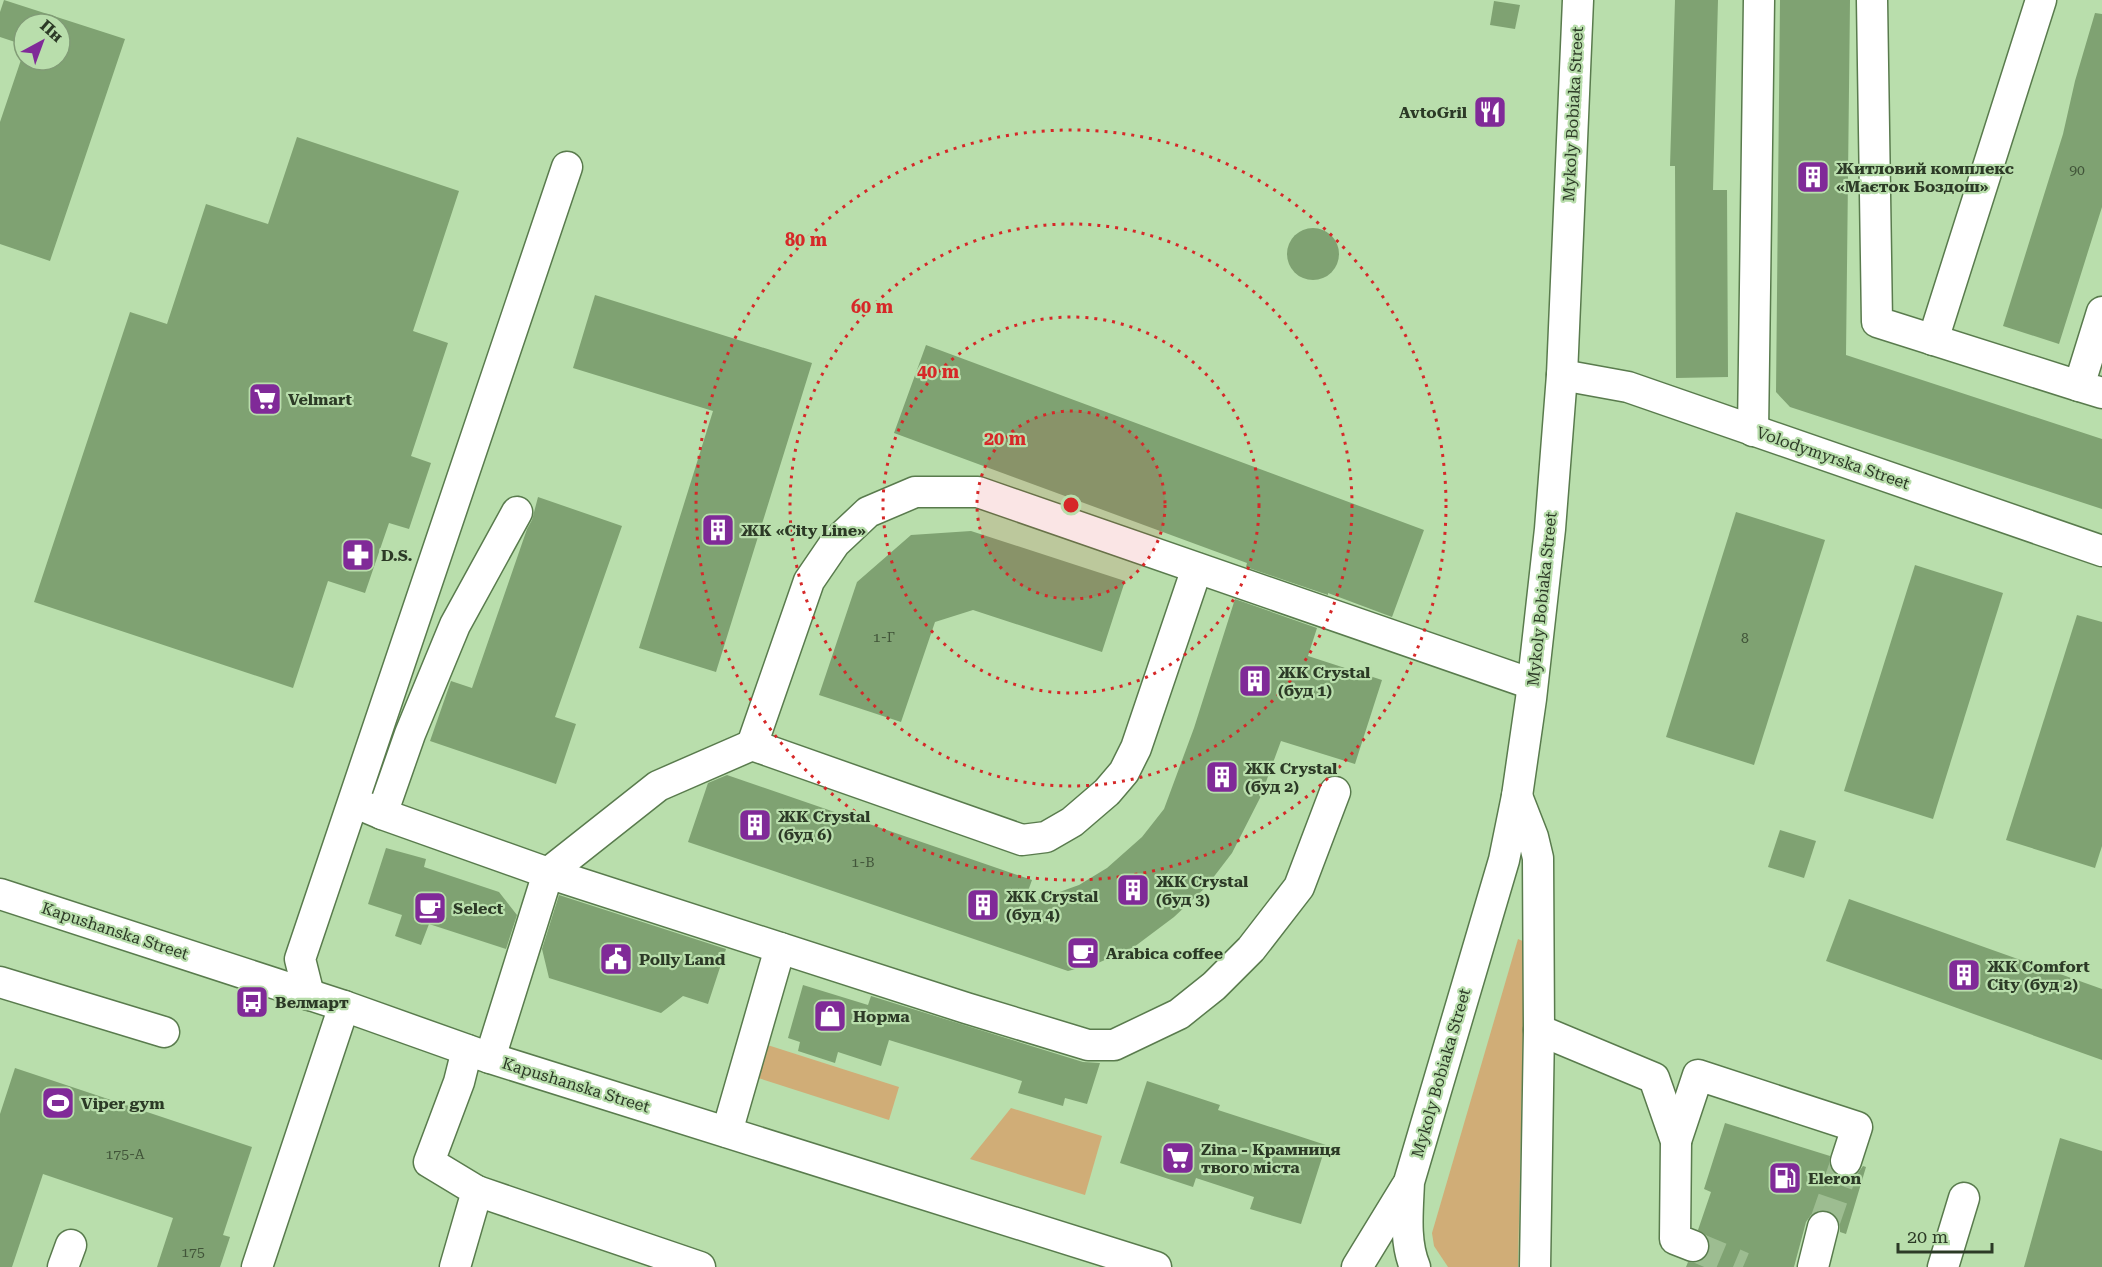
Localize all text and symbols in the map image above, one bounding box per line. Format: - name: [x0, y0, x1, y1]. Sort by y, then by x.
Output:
- north arrow: [12, 12, 72, 72]
- text: Пн: [36, 16, 67, 46]
- street label: Mykoly Bobiaka Street: [1559, 26, 1587, 202]
- restaurant icon: AvtoGril: [1472, 94, 1508, 130]
- place label: AvtoGril: [1399, 103, 1468, 122]
- building icon: Житловий комплекс «Маєток Боздош»: [1795, 159, 1831, 195]
- place label: Житловий комплекс «Маєток Боздош»: [1836, 159, 2014, 196]
- house number: 90: [2069, 162, 2085, 178]
- text: 80 m: [785, 229, 828, 250]
- text: 60 m: [851, 296, 894, 317]
- text: 40 m: [917, 361, 960, 382]
- supermarket icon: Velmart: [247, 381, 283, 417]
- place label: Velmart: [288, 390, 352, 409]
- street label: Volodymyrska Street: [1754, 423, 1912, 493]
- text: 20 m: [984, 428, 1027, 449]
- centre of rings: [1061, 495, 1081, 515]
- street label: Mykoly Bobiaka Street: [1523, 511, 1561, 687]
- building icon: ЖК «City Line»: [700, 512, 736, 548]
- place label: ЖК «City Line»: [741, 521, 866, 540]
- pharmacy icon: D.S.: [340, 537, 376, 573]
- place label: D.S.: [381, 546, 413, 565]
- house number: 1-Г: [873, 629, 895, 645]
- house number: 8: [1741, 630, 1749, 646]
- building icon: ЖК Crystal (буд 1): [1237, 663, 1273, 699]
- place label: ЖК Crystal (буд 1): [1278, 663, 1371, 700]
- building icon: ЖК Crystal (буд 2): [1204, 759, 1240, 795]
- place label: ЖК Crystal (буд 2): [1245, 759, 1338, 796]
- building icon: ЖК Crystal (буд 6): [737, 807, 773, 843]
- place label: ЖК Crystal (буд 6): [778, 807, 871, 844]
- house number: 1-В: [851, 854, 875, 870]
- building icon: ЖК Crystal (буд 3): [1115, 872, 1151, 908]
- place label: ЖК Crystal (буд 3): [1156, 872, 1249, 909]
- building icon: ЖК Crystal (буд 4): [965, 887, 1001, 923]
- place label: ЖК Crystal (буд 4): [1006, 887, 1099, 924]
- cafe icon: Select: [412, 890, 448, 926]
- street label: Kapushanska Street: [39, 898, 191, 964]
- place label: Select: [453, 899, 504, 918]
- cafe icon: Arabica coffee: [1065, 935, 1101, 971]
- public building icon: Polly Land: [598, 941, 634, 977]
- place label: Arabica coffee: [1106, 944, 1223, 963]
- place label: Polly Land: [639, 950, 726, 969]
- building icon: ЖК Comfort City (буд 2): [1946, 957, 1982, 993]
- place label: ЖК Comfort City (буд 2): [1987, 957, 2090, 994]
- bus stop icon: Велмарт: [234, 984, 270, 1020]
- street label: Mykoly Bobiaka Street: [1408, 986, 1474, 1160]
- place label: Велмарт: [275, 993, 349, 1012]
- shop icon: Норма: [812, 998, 848, 1034]
- place label: Норма: [853, 1007, 910, 1026]
- street label: Kapushanska Street: [500, 1054, 652, 1116]
- sports icon: Viper gym: [40, 1085, 76, 1121]
- place label: Viper gym: [81, 1094, 165, 1113]
- supermarket icon: Zina - Крамниця твого міста: [1160, 1140, 1196, 1176]
- place label: Zina - Крамниця твого міста: [1201, 1140, 1341, 1177]
- house number: 175-А: [106, 1146, 145, 1162]
- fuel station icon: Eleron: [1767, 1160, 1803, 1196]
- place label: Eleron: [1808, 1169, 1862, 1188]
- scale bar: [1898, 1216, 1992, 1254]
- text: 20 m: [1907, 1226, 1948, 1247]
- house number: 175: [181, 1244, 205, 1260]

